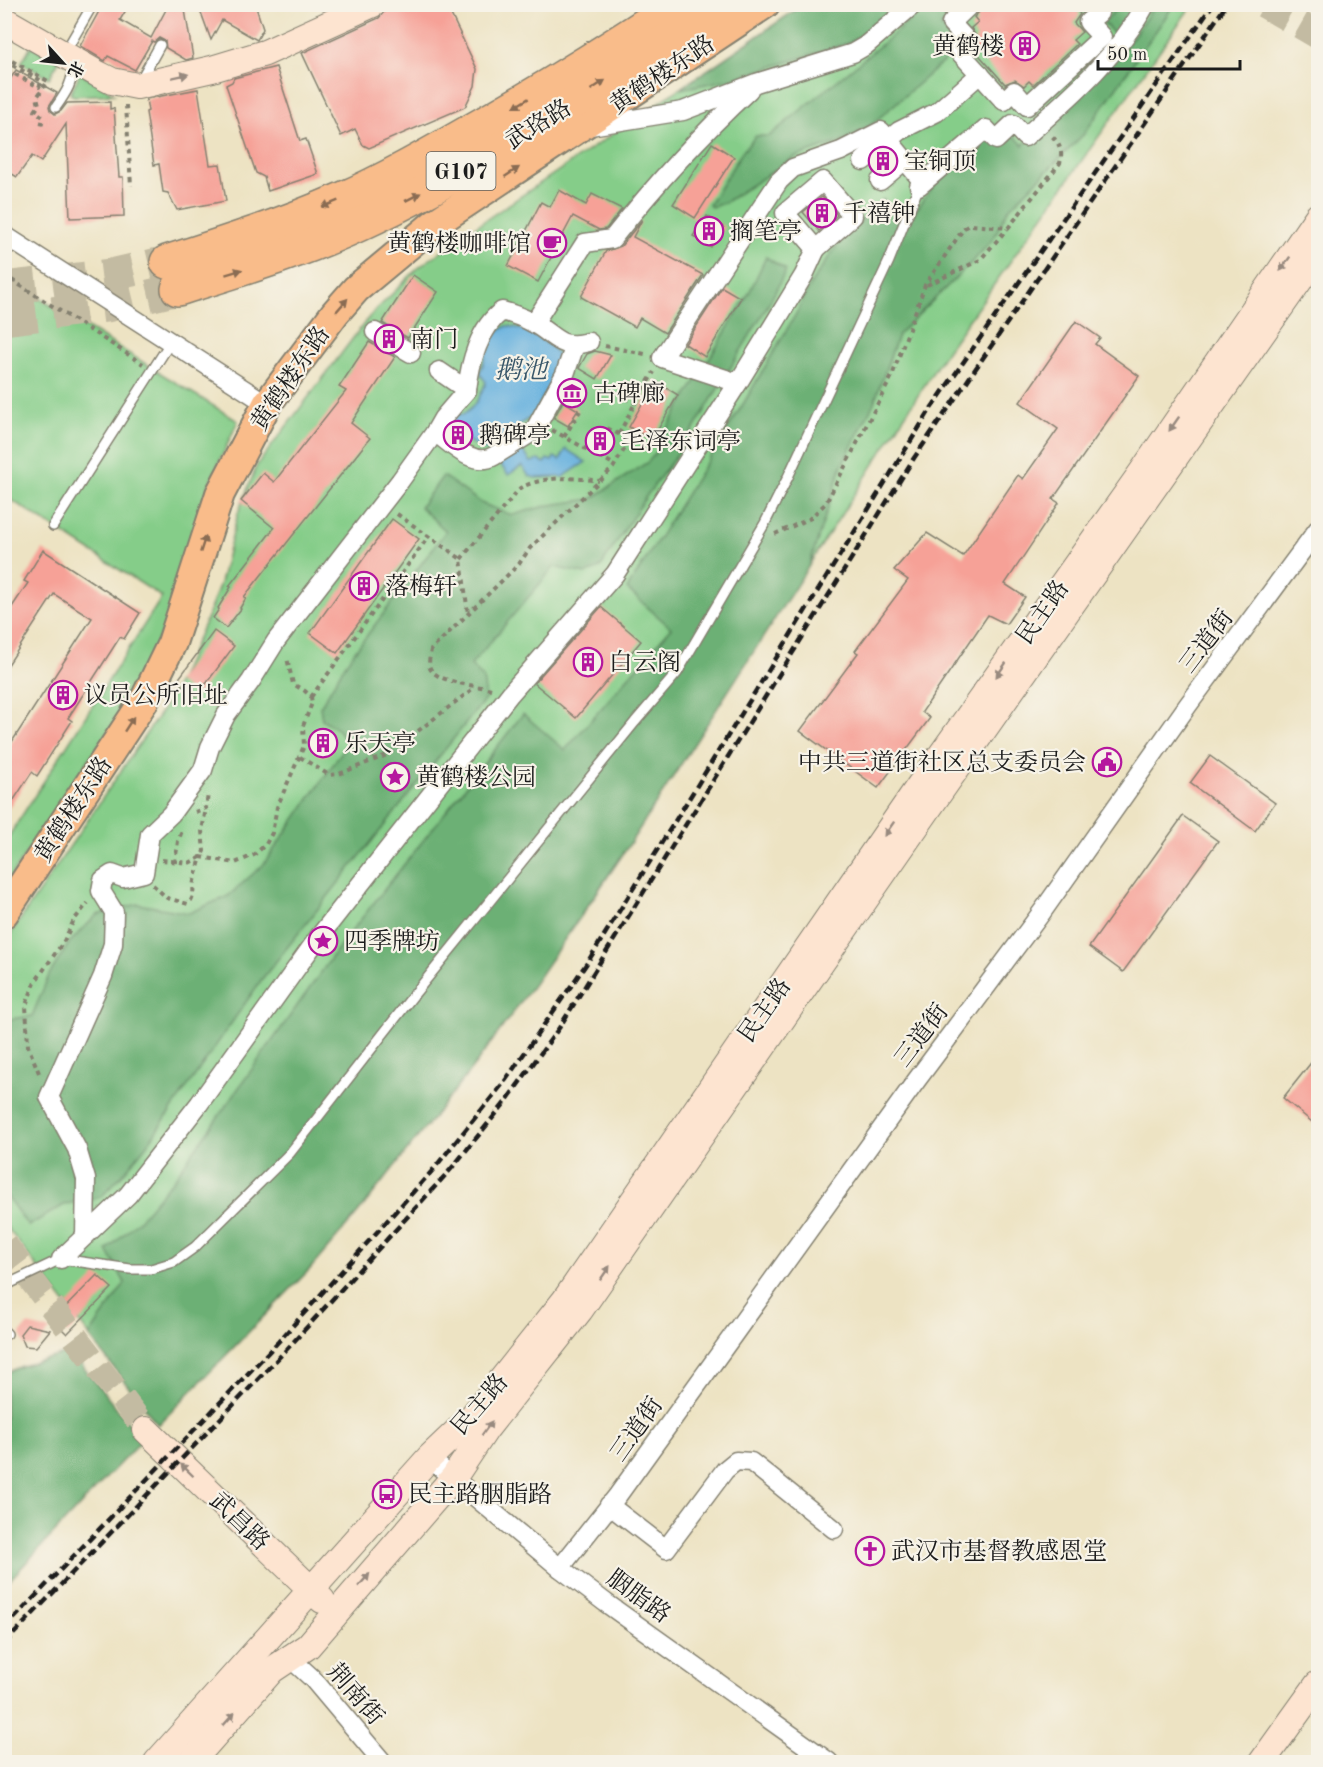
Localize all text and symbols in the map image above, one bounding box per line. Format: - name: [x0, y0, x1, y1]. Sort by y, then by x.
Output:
- street label: 黄鹤楼东路: [605, 30, 720, 119]
- building icon: 黄鹤楼: [1009, 30, 1041, 62]
- north arrow: [33, 33, 93, 93]
- place label: 黄鹤楼: [932, 33, 1004, 60]
- scale bar: [1098, 33, 1240, 71]
- text: 50 m: [1107, 46, 1147, 64]
- text: 北: [64, 58, 87, 81]
- one-way arrow: [171, 71, 190, 80]
- one-way arrow: [590, 80, 606, 91]
- street label: 武珞路: [501, 94, 576, 155]
- one-way arrow: [513, 97, 529, 108]
- building icon: 宝铜顶: [867, 145, 899, 177]
- place label: 宝铜顶: [904, 148, 976, 175]
- road number: G107: [426, 152, 496, 190]
- one-way arrow: [504, 167, 520, 178]
- one-way arrow: [405, 192, 422, 202]
- building icon: 千禧钟: [806, 197, 838, 229]
- one-way arrow: [320, 199, 338, 209]
- place label: 千禧钟: [843, 200, 915, 227]
- building icon: 搁笔亭: [693, 215, 725, 247]
- place label: 搁笔亭: [730, 218, 802, 245]
- cafe icon: 黄鹤楼咖啡馆: [536, 227, 568, 259]
- place label: 黄鹤楼咖啡馆: [387, 230, 531, 257]
- one-way arrow: [1280, 256, 1291, 272]
- one-way arrow: [225, 267, 243, 276]
- one-way arrow: [335, 298, 348, 313]
- street label: 黄鹤楼东路: [246, 321, 335, 436]
- building icon: 南门: [373, 323, 405, 355]
- place label: 南门: [410, 326, 458, 353]
- water label: 鹅池: [495, 356, 550, 384]
- museum icon: 古碑廊: [556, 377, 588, 409]
- place label: 古碑廊: [593, 380, 665, 407]
- one-way arrow: [1168, 416, 1180, 432]
- building icon: 鹅碑亭: [442, 419, 474, 451]
- place label: 鹅碑亭: [479, 422, 551, 449]
- building icon: 毛泽东词亭: [584, 425, 616, 457]
- place label: 毛泽东词亭: [621, 428, 741, 455]
- one-way arrow: [199, 535, 209, 553]
- building icon: 落梅轩: [348, 570, 380, 602]
- place label: 落梅轩: [385, 573, 457, 600]
- street label: 民主路: [1011, 575, 1074, 650]
- street label: 三道街: [1174, 604, 1239, 678]
- building icon: 白云阁: [572, 646, 604, 678]
- place label: 白云阁: [609, 649, 681, 676]
- one-way arrow: [995, 661, 1007, 677]
- building icon: 议员公所旧址: [47, 679, 79, 711]
- place label: 议员公所旧址: [84, 682, 228, 709]
- one-way arrow: [124, 716, 135, 732]
- building icon: 乐天亭: [307, 727, 339, 759]
- place label: 乐天亭: [344, 730, 416, 757]
- public building icon: 中共三道街社区总支委员会: [1091, 746, 1123, 778]
- place label: 中共三道街社区总支委员会: [798, 749, 1086, 776]
- street label: 黄鹤楼东路: [29, 752, 117, 867]
- place icon: 黄鹤楼公园: [379, 761, 411, 793]
- place label: 黄鹤楼公园: [416, 764, 536, 791]
- one-way arrow: [884, 821, 895, 837]
- place icon: 四季牌坊: [307, 925, 339, 957]
- place label: 四季牌坊: [344, 928, 440, 955]
- street label: 民主路: [733, 973, 796, 1048]
- street label: 三道街: [889, 998, 954, 1072]
- one-way arrow: [599, 1266, 611, 1282]
- street label: 民主路: [446, 1368, 513, 1440]
- street label: 三道街: [605, 1392, 668, 1467]
- one-way arrow: [481, 1421, 493, 1437]
- one-way arrow: [180, 1463, 195, 1477]
- bus stop icon: 民主路胭脂路: [371, 1478, 403, 1510]
- place label: 民主路胭脂路: [408, 1481, 552, 1508]
- street label: 武昌路: [204, 1487, 275, 1556]
- church icon: 武汉市基督教感恩堂: [854, 1535, 886, 1567]
- place label: 武汉市基督教感恩堂: [891, 1538, 1107, 1565]
- street label: 胭脂路: [602, 1564, 676, 1628]
- one-way arrow: [357, 1572, 371, 1587]
- street label: 荆南街: [322, 1658, 389, 1730]
- one-way arrow: [222, 1712, 235, 1727]

